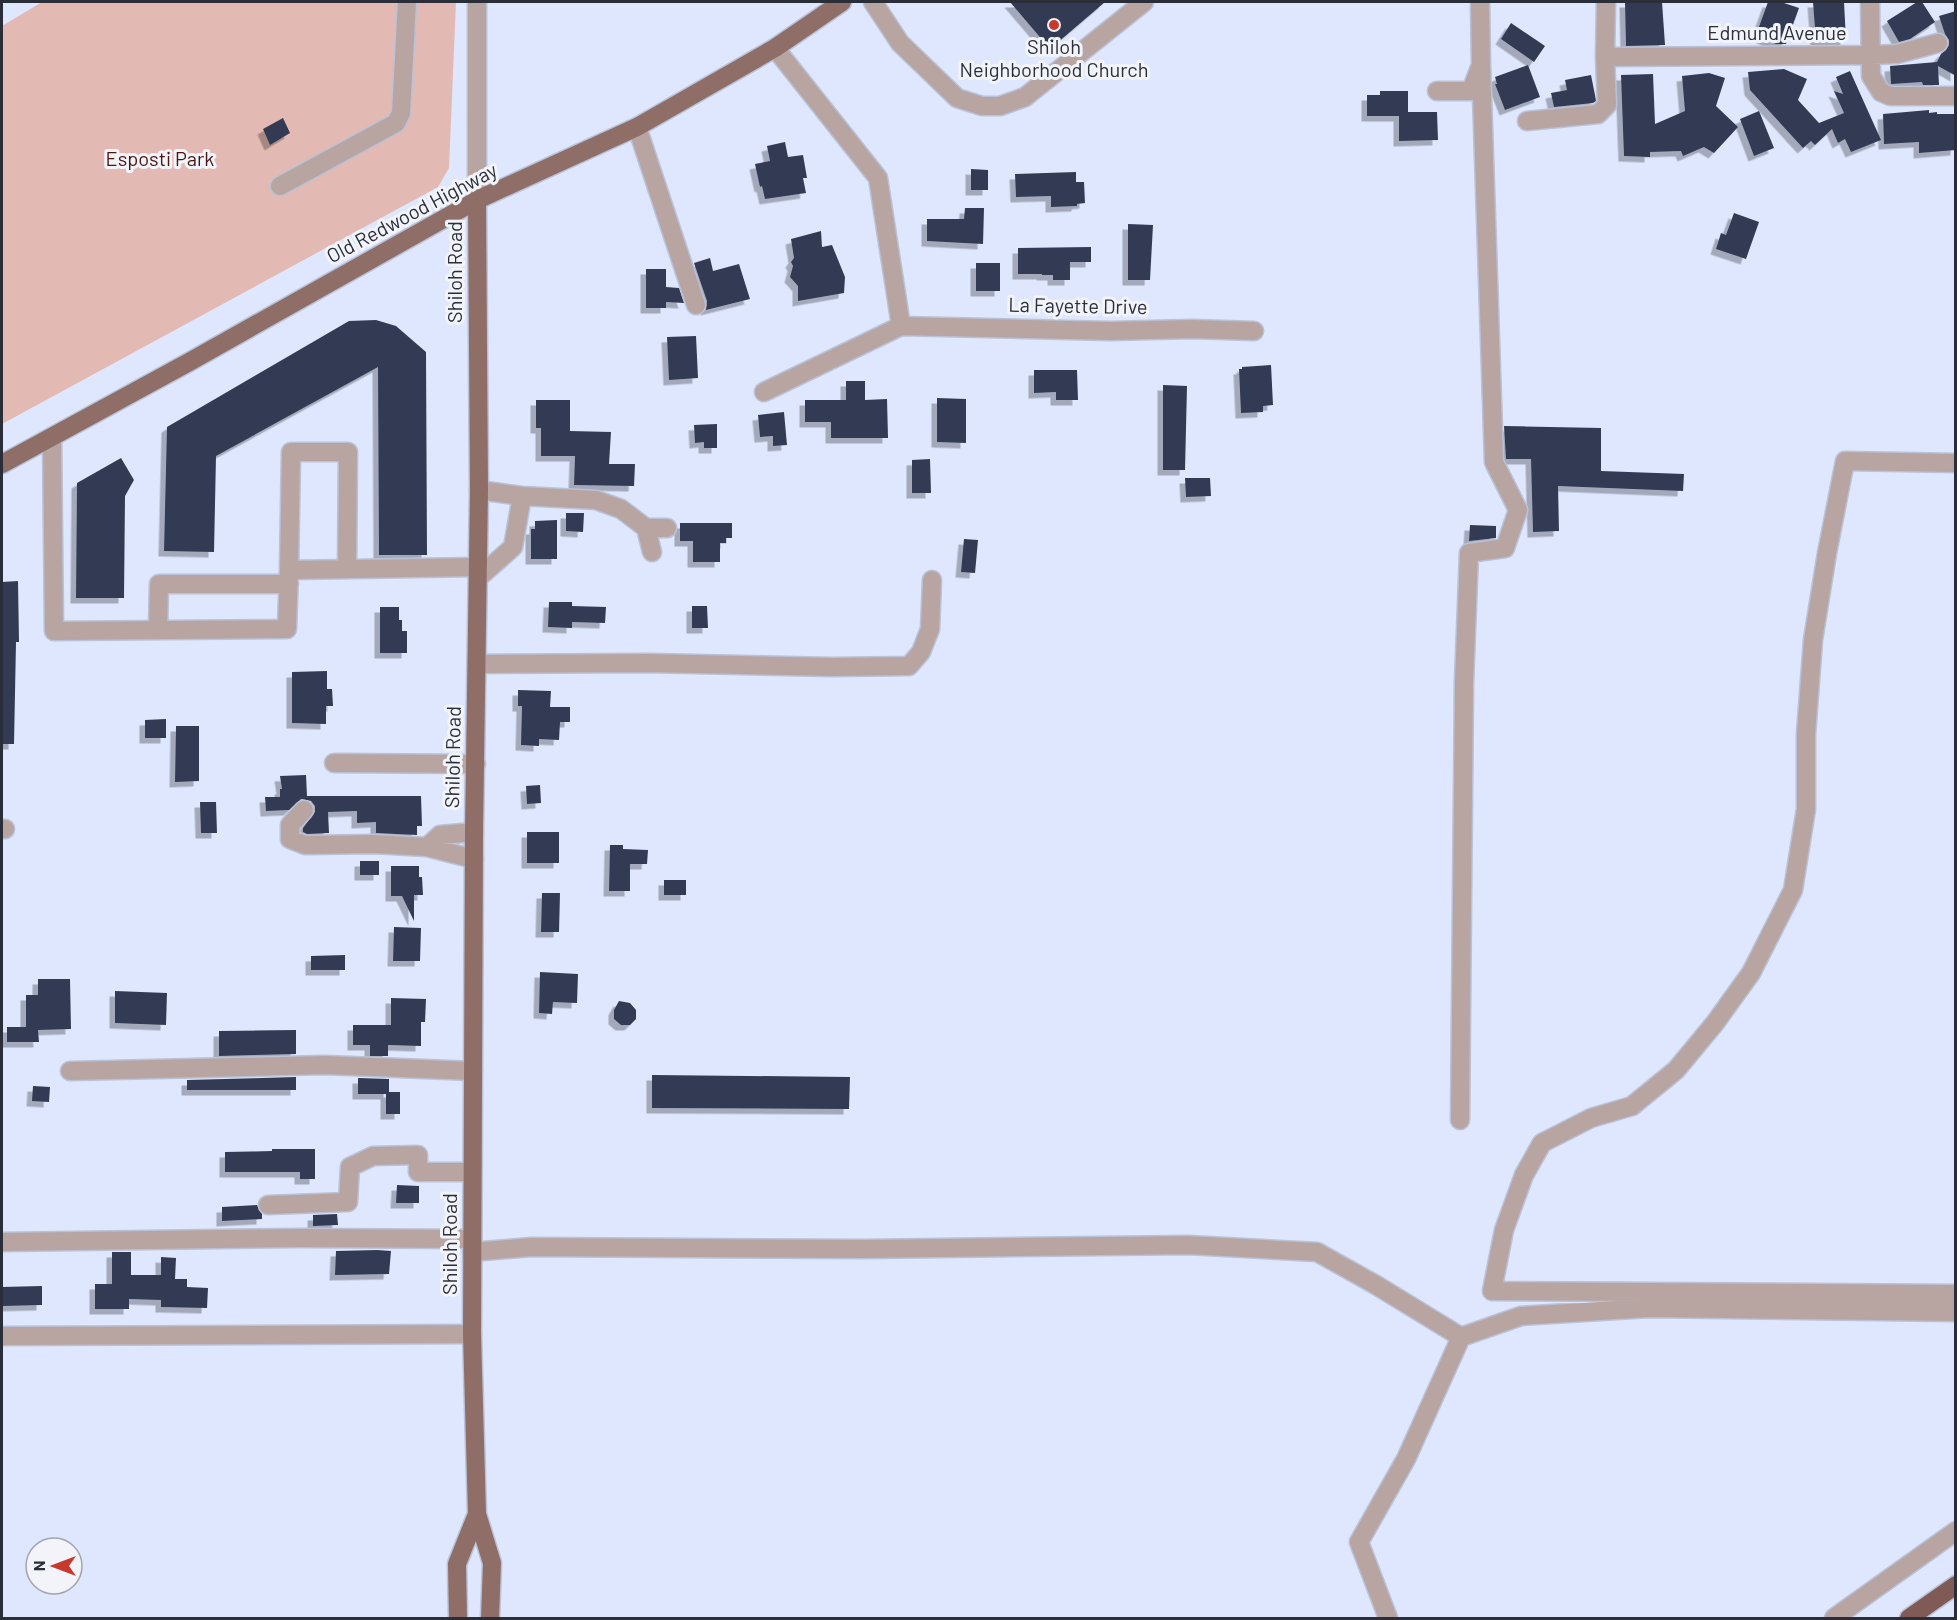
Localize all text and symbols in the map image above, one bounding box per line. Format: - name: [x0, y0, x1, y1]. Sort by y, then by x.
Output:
- marker: Shiloh Neighborhood Church: [1047, 18, 1061, 32]
- street label: Edmund Avenue: [1707, 20, 1847, 44]
- place label: Shiloh Neighborhood Church: [959, 34, 1149, 81]
- park label: Esposti Park: [106, 146, 214, 170]
- street label: Old Redwood Highway: [322, 157, 501, 267]
- street label: Shiloh Road: [442, 221, 466, 323]
- street label: La Fayette Drive: [1008, 292, 1148, 318]
- street label: Shiloh Road: [439, 706, 465, 808]
- street label: Shiloh Road: [437, 1193, 461, 1295]
- north arrow: [24, 1536, 84, 1596]
- text: N: [29, 1561, 48, 1571]

